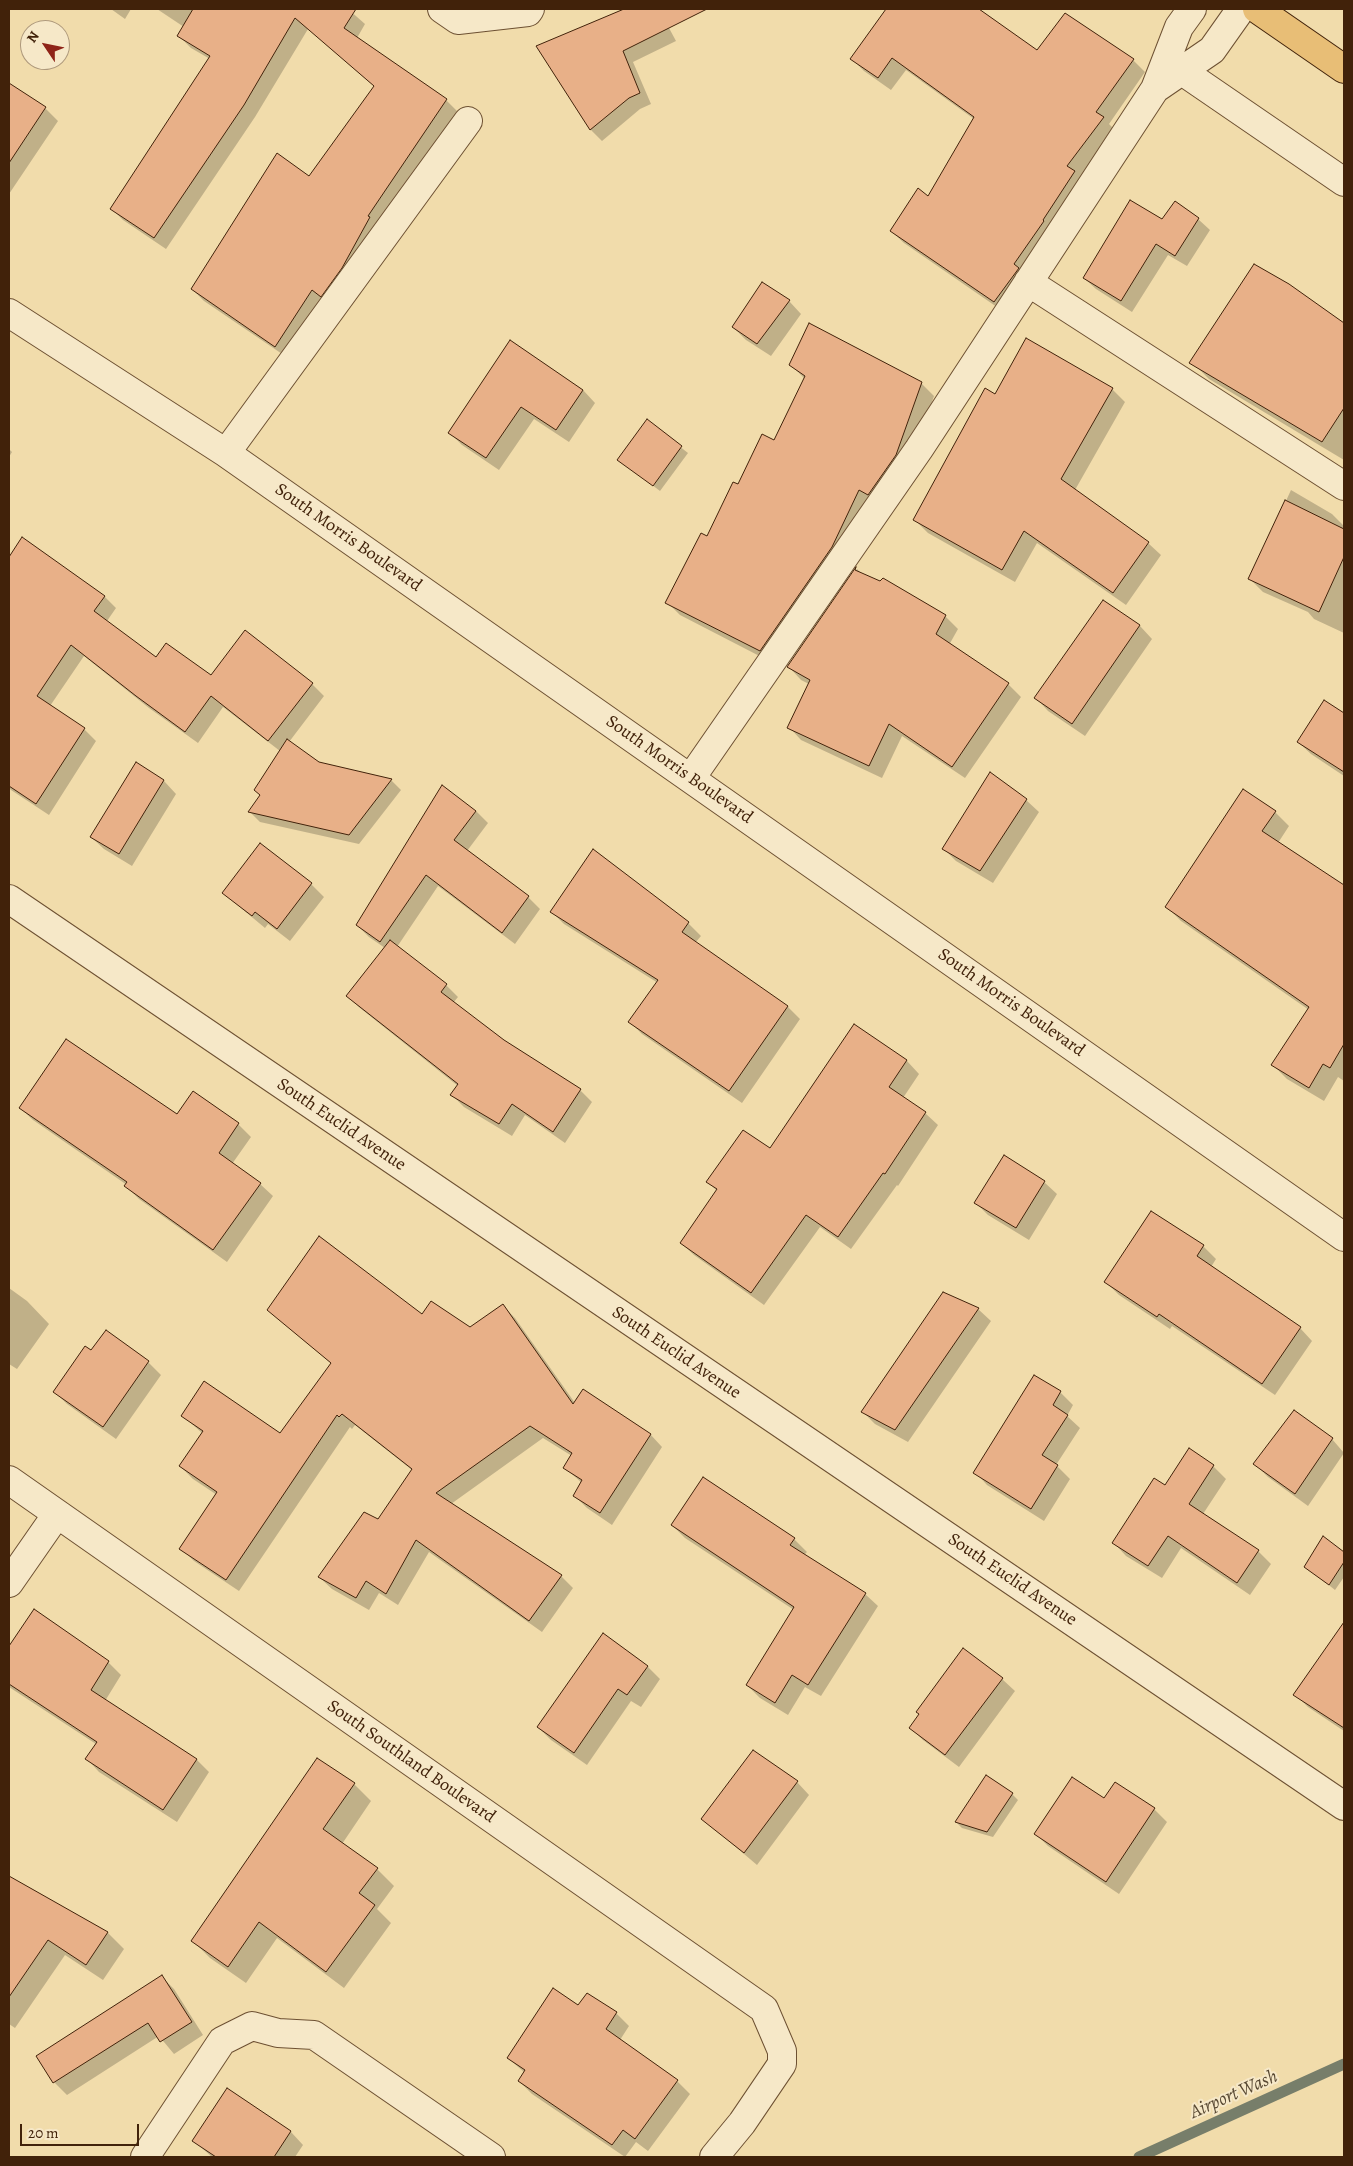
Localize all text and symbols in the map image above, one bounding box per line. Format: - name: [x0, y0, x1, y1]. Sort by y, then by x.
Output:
- north arrow: [20, 20, 70, 70]
- text: N: [22, 27, 44, 46]
- street label: South Morris Boulevard: [270, 479, 426, 597]
- street label: South Morris Boulevard: [601, 711, 757, 829]
- street label: South Morris Boulevard: [933, 944, 1089, 1062]
- street label: South Euclid Avenue: [272, 1074, 410, 1176]
- street label: South Euclid Avenue: [607, 1302, 745, 1404]
- street label: South Euclid Avenue: [943, 1529, 1081, 1631]
- street label: South Southland Boulevard: [323, 1696, 499, 1828]
- water label: Airport Wash: [1187, 2066, 1281, 2124]
- scale bar: [22, 2114, 141, 2146]
- text: 20 m: [28, 2123, 59, 2143]

